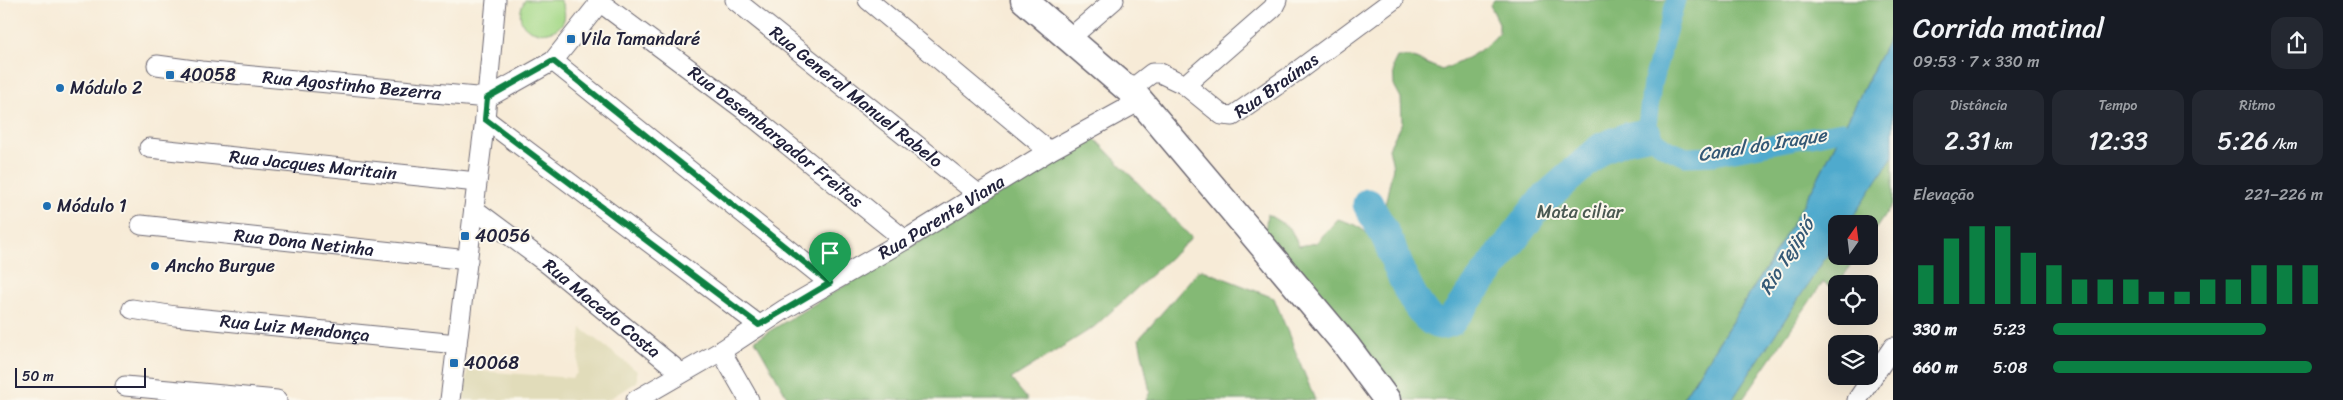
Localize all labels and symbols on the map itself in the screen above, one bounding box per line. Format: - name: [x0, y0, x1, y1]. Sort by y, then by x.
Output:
- street label: Rua General Manuel Rabelo: [762, 17, 950, 176]
- place label: Vila Tamandaré: [581, 23, 700, 55]
- marker: Vila Tamandaré: [565, 33, 577, 45]
- street label: Rua Braúnas: [1227, 44, 1326, 127]
- street label: Rua Desembargador Freitas: [681, 57, 871, 217]
- place label: 40058: [180, 59, 236, 91]
- street label: Rua Agostinho Bezerra: [261, 61, 444, 110]
- marker: 40058: [164, 69, 176, 81]
- place label: Módulo 2: [70, 72, 142, 104]
- marker: Módulo 2: [54, 82, 66, 94]
- water label: Canal do Iraque: [1696, 118, 1830, 171]
- street label: Rua Jacques Maritain: [228, 140, 399, 190]
- street label: Rua Parente Viana: [872, 165, 1012, 268]
- place label: Módulo 1: [57, 190, 127, 222]
- park label: Mata ciliar: [1537, 196, 1624, 228]
- marker: Módulo 1: [41, 200, 53, 212]
- water label: Rio Tejipió: [1750, 208, 1825, 301]
- north arrow: [1828, 215, 1878, 265]
- street label: Rua Dona Netinha: [233, 219, 376, 266]
- place label: 40056: [475, 220, 530, 252]
- marker: 40056: [459, 230, 471, 242]
- pin: [809, 232, 851, 283]
- place label: Ancho Burgue: [164, 250, 275, 282]
- street label: Rua Macedo Costa: [536, 250, 668, 367]
- marker: Ancho Burgue: [149, 260, 161, 272]
- street label: Rua Luiz Mendonça: [219, 305, 371, 351]
- place label: 40068: [464, 347, 519, 379]
- marker: 40068: [448, 357, 460, 369]
- scale bar: [15, 365, 146, 388]

